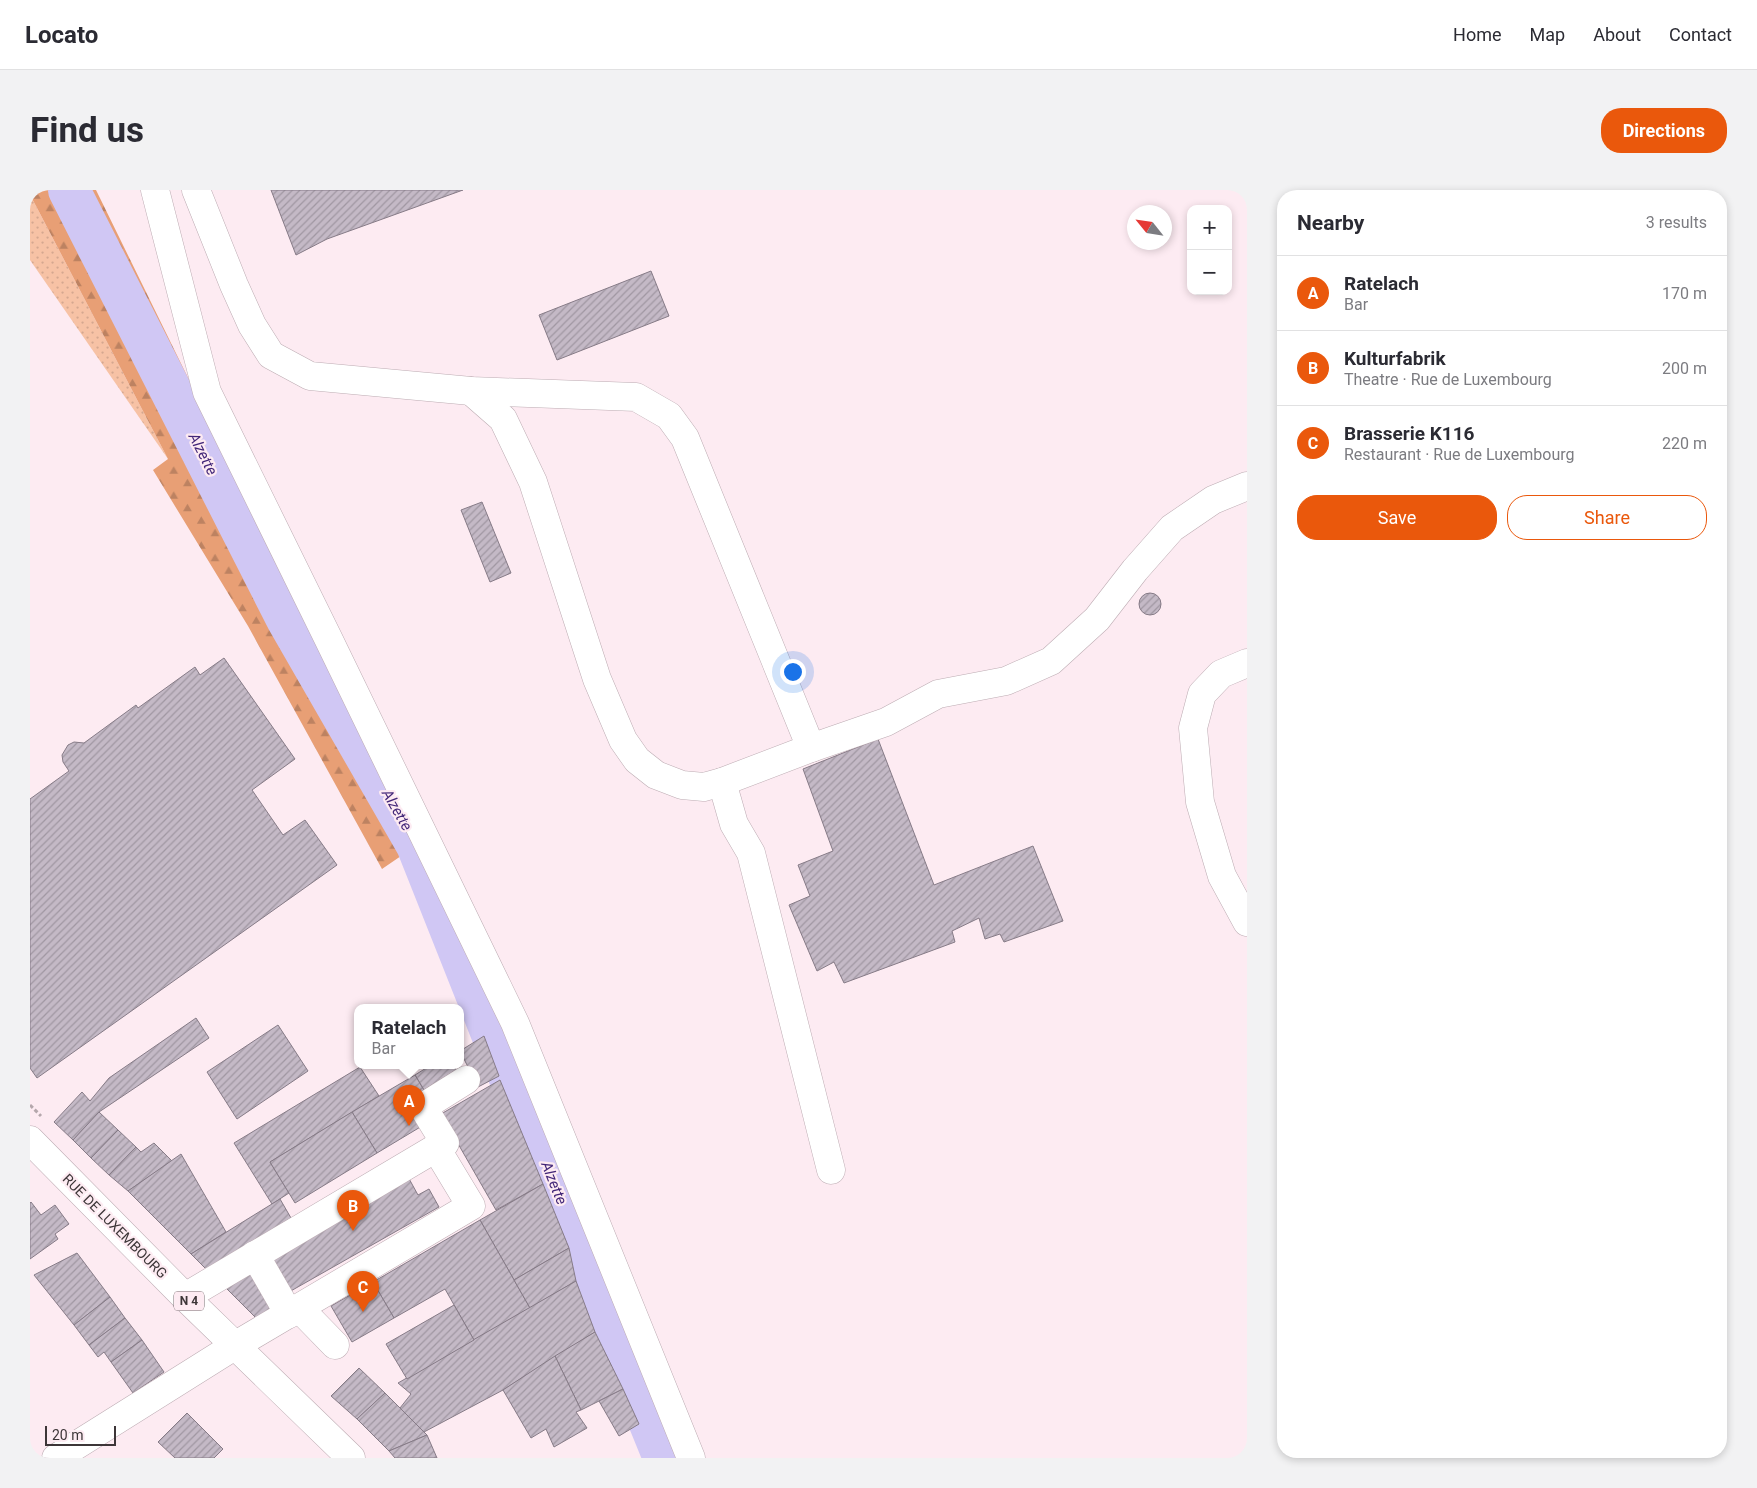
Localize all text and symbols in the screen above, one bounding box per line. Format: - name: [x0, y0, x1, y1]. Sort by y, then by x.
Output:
- text: Locato: [25, 21, 98, 49]
- text: Home: [1453, 24, 1502, 45]
- text: Map: [1530, 24, 1565, 45]
- text: About: [1593, 24, 1641, 45]
- text: Contact: [1669, 24, 1732, 45]
- button: Directions: [1601, 108, 1727, 153]
- text: Find us: [30, 110, 144, 151]
- north arrow: [1127, 205, 1172, 250]
- map controls: [1187, 205, 1232, 295]
- button: +: [1187, 205, 1232, 250]
- text: Nearby: [1297, 211, 1364, 235]
- text: 3 results: [1646, 213, 1707, 232]
- button: −: [1187, 250, 1232, 295]
- text: Ratelach: [1344, 272, 1419, 295]
- text: A: [1308, 284, 1318, 303]
- text: 170 m: [1662, 284, 1707, 303]
- text: Bar: [1344, 295, 1368, 314]
- text: Kulturfabrik: [1344, 347, 1446, 370]
- text: B: [1308, 359, 1318, 378]
- text: 200 m: [1662, 359, 1707, 378]
- text: Theatre · Rue de Luxembourg: [1344, 370, 1552, 389]
- text: Brasserie K116: [1344, 422, 1474, 445]
- water label: Alzette: [184, 429, 221, 478]
- text: C: [1308, 434, 1318, 453]
- text: 220 m: [1662, 434, 1707, 453]
- text: Restaurant · Rue de Luxembourg: [1344, 445, 1575, 464]
- button: Save: [1297, 495, 1497, 540]
- button: Share: [1507, 495, 1707, 540]
- your location: [780, 659, 806, 685]
- water label: Alzette: [377, 785, 416, 834]
- popup: [354, 1004, 464, 1069]
- text: Ratelach: [372, 1016, 446, 1039]
- text: Bar: [372, 1039, 396, 1058]
- pin: A: [393, 1085, 425, 1126]
- water label: Alzette: [537, 1158, 571, 1208]
- street label: RUE DE LUXEMBOURG: [60, 1171, 170, 1281]
- pin: B: [337, 1190, 369, 1231]
- pin: C: [347, 1271, 379, 1312]
- road number: N 4: [174, 1292, 204, 1310]
- scale bar: [45, 1423, 116, 1446]
- text: 20 m: [52, 1427, 84, 1443]

